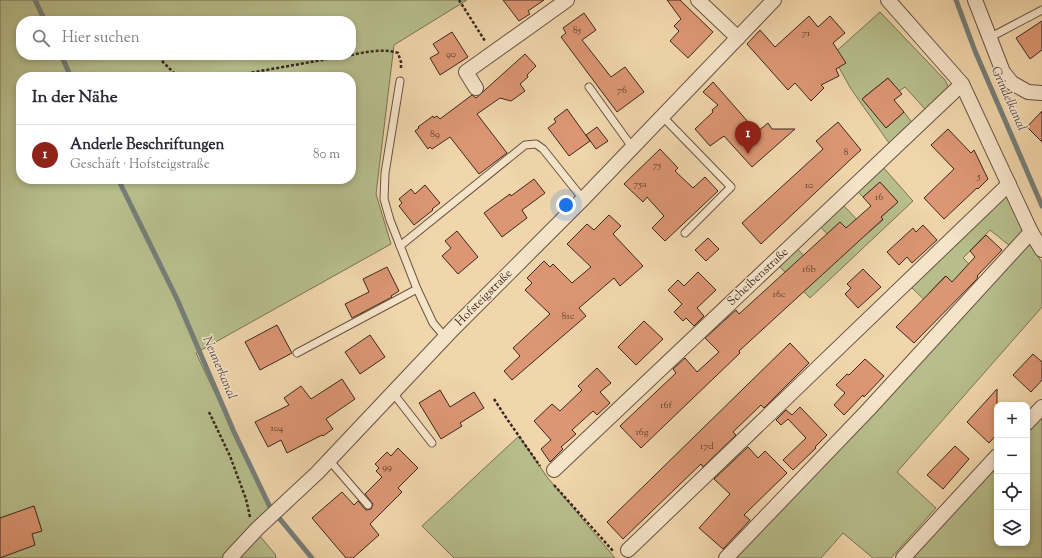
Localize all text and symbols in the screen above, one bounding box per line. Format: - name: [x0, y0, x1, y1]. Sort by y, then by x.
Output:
- search box: [16, 16, 356, 60]
- house number: 85: [573, 23, 582, 38]
- house number: 71: [802, 26, 811, 41]
- icon: search: [30, 27, 52, 49]
- text: Hier suchen: [62, 28, 140, 49]
- house number: 90: [446, 47, 456, 62]
- water label: Grindelkanal: [986, 64, 1030, 135]
- house number: 76: [617, 83, 627, 98]
- text: In der Nähe: [32, 86, 118, 110]
- pin: 1: [735, 121, 761, 154]
- house number: 89: [430, 127, 440, 142]
- text: Anderle Beschriftungen: [70, 135, 224, 156]
- house number: 8: [844, 145, 849, 160]
- text: 1: [43, 146, 47, 164]
- text: 80 m: [313, 146, 340, 164]
- text: Geschäft · Hofsteigstraße: [70, 156, 210, 174]
- house number: 75: [653, 158, 662, 173]
- house number: 5: [976, 169, 981, 184]
- house number: 75a: [633, 177, 647, 192]
- house number: 10: [805, 178, 813, 193]
- house number: 16: [875, 190, 883, 205]
- your location: [556, 195, 576, 215]
- street label: Scheibenstraße: [723, 243, 793, 310]
- house number: 16b: [802, 262, 817, 277]
- street label: Hofsteigstraße: [451, 265, 517, 331]
- house number: 16c: [773, 287, 786, 302]
- house number: 81c: [562, 309, 575, 324]
- water label: Neunerkanal: [198, 333, 241, 403]
- house number: 16f: [660, 398, 672, 413]
- map controls: [994, 402, 1030, 546]
- button: +: [994, 402, 1030, 438]
- house number: 104: [270, 421, 284, 436]
- house number: 16g: [635, 425, 649, 440]
- button: −: [994, 438, 1030, 474]
- house number: 17d: [700, 439, 714, 454]
- house number: 99: [382, 460, 392, 475]
- button: locate: [994, 474, 1030, 510]
- button: layers: [994, 510, 1030, 546]

